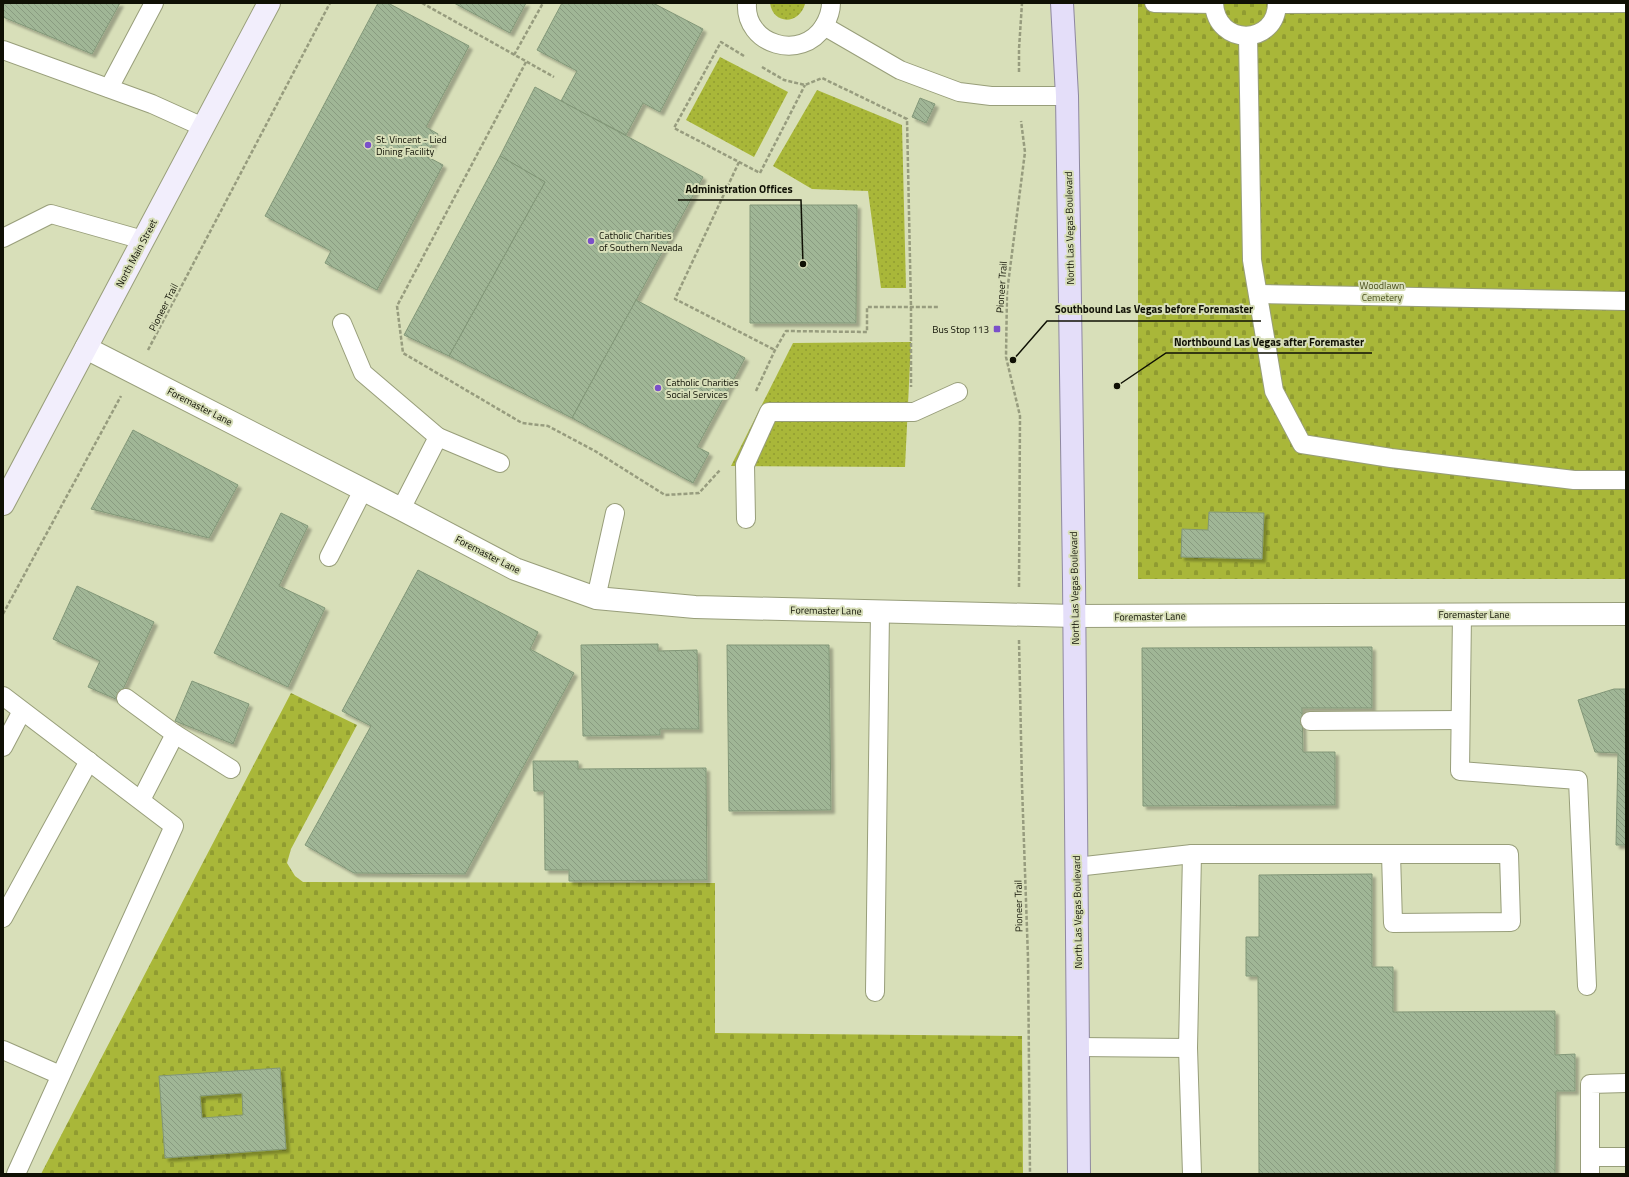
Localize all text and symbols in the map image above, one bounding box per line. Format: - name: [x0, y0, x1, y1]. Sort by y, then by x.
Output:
- place label: St. Vincent - Lied Dining Facility: [376, 132, 447, 159]
- marker: St. Vincent - Lied Dining Facility: [363, 140, 373, 150]
- street label: North Las Vegas Boulevard: [1061, 171, 1078, 285]
- callout: Administration Offices: [678, 177, 801, 200]
- text: Administration Offices: [685, 181, 793, 197]
- street label: North Main Street: [112, 216, 161, 290]
- place label: Catholic Charities of Southern Nevada: [599, 228, 682, 255]
- marker: Catholic Charities of Southern Nevada: [586, 236, 596, 246]
- street label: Pioneer Trail: [992, 261, 1011, 313]
- park label: Woodlawn Cemetery: [1360, 278, 1404, 305]
- street label: Pioneer Trail: [145, 281, 182, 334]
- callout: Southbound Las Vegas before Foremaster: [1047, 298, 1261, 321]
- text: Southbound Las Vegas before Foremaster: [1055, 301, 1253, 317]
- place label: Bus Stop 113: [932, 322, 989, 337]
- marker: Bus Stop 113: [992, 324, 1002, 334]
- callout: Northbound Las Vegas after Foremaster: [1166, 330, 1372, 353]
- text: Northbound Las Vegas after Foremaster: [1174, 334, 1364, 350]
- place label: Catholic Charities Social Services: [666, 375, 739, 402]
- marker: Catholic Charities Social Services: [653, 383, 663, 393]
- street label: Foremaster Lane: [165, 384, 235, 429]
- street label: North Las Vegas Boulevard: [1066, 531, 1083, 645]
- street label: Foremaster Lane: [453, 532, 523, 577]
- street label: Foremaster Lane: [790, 602, 862, 619]
- street label: Foremaster Lane: [1438, 607, 1510, 622]
- street label: Foremaster Lane: [1114, 608, 1186, 625]
- street label: North Las Vegas Boulevard: [1069, 855, 1086, 969]
- street label: Pioneer Trail: [1011, 880, 1026, 932]

